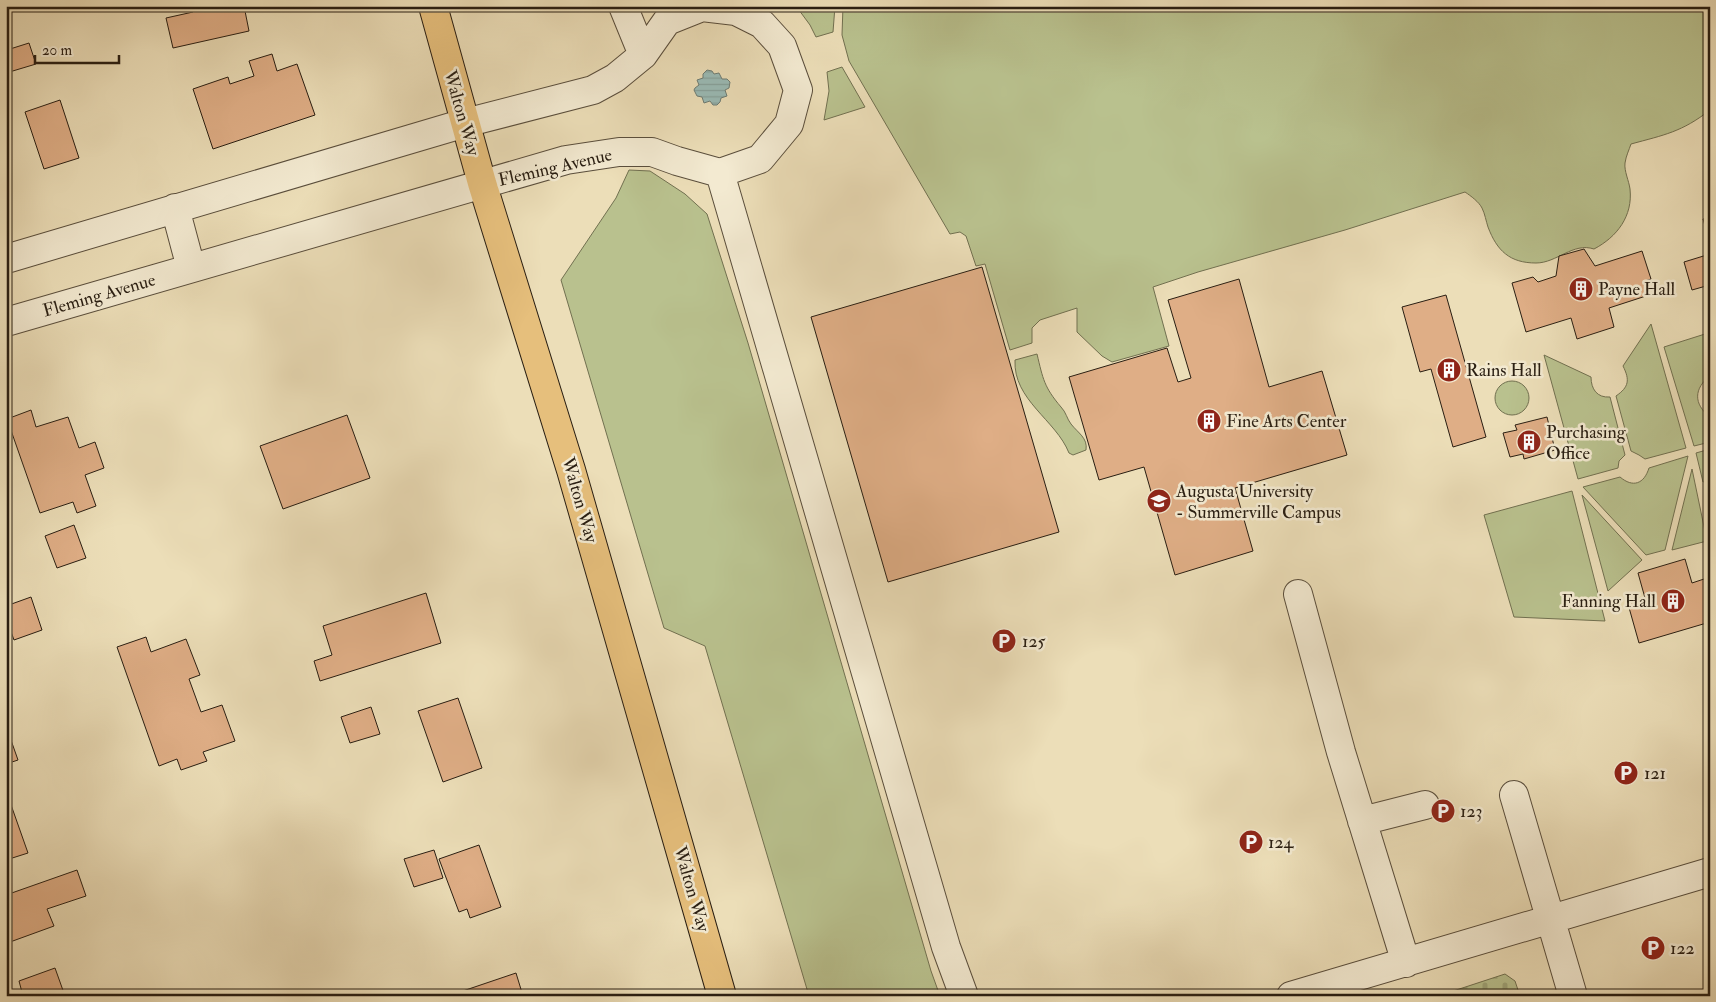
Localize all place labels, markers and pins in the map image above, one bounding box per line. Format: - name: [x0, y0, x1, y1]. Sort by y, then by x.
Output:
- building icon: Payne Hall: [1568, 276, 1594, 302]
- place label: Payne Hall: [1598, 278, 1676, 301]
- building icon: Rains Hall: [1436, 357, 1462, 383]
- place label: Rains Hall: [1466, 359, 1542, 382]
- building icon: Fine Arts Center: [1196, 408, 1222, 434]
- place label: Fine Arts Center: [1226, 410, 1347, 433]
- place label: Purchasing Office: [1546, 421, 1627, 465]
- building icon: Purchasing Office: [1516, 429, 1542, 455]
- place label: Augusta University - Summerville Campus: [1175, 480, 1341, 524]
- school or university icon: Augusta University - Summerville Campus: [1146, 488, 1172, 514]
- building icon: Fanning Hall: [1660, 588, 1686, 614]
- place label: Fanning Hall: [1561, 590, 1656, 613]
- parking icon: 125: [991, 628, 1017, 654]
- place label: 125: [1022, 630, 1045, 653]
- parking icon: 121: [1613, 760, 1639, 786]
- place label: 121: [1644, 762, 1666, 785]
- parking icon: 123: [1430, 798, 1456, 824]
- place label: 123: [1460, 800, 1482, 823]
- parking icon: 124: [1238, 829, 1264, 855]
- place label: 124: [1268, 831, 1295, 854]
- parking icon: 122: [1640, 935, 1666, 961]
- place label: 122: [1670, 937, 1695, 960]

